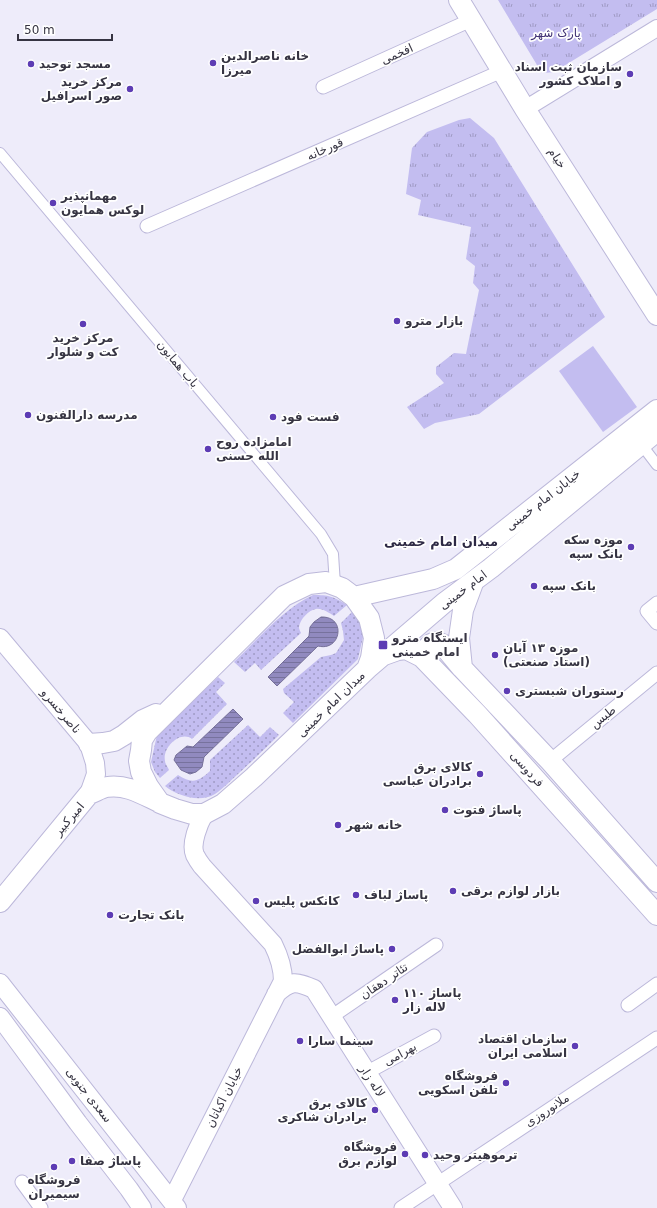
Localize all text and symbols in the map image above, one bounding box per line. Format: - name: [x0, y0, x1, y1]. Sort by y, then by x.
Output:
- scale bar: [18, 16, 112, 42]
- text: 50 m: [24, 23, 55, 37]
- park label: پارک شهر: [530, 26, 581, 41]
- street label: افخمی: [379, 41, 415, 67]
- place label: خانه ناصرالدین میرزا: [221, 49, 309, 77]
- place label: مسجد توحید: [39, 57, 111, 72]
- marker: خانه ناصرالدین میرزا: [208, 58, 218, 68]
- marker: مسجد توحید: [26, 59, 36, 69]
- place label: سازمان ثبت اسناد و املاک کشور: [515, 60, 622, 89]
- marker: سازمان ثبت اسناد و املاک کشور: [625, 69, 635, 79]
- place label: مرکز خرید صور اسرافیل: [41, 75, 122, 104]
- marker: مرکز خرید صور اسرافیل: [125, 84, 135, 94]
- street label: قورخانه: [305, 135, 346, 164]
- street label: خیام: [545, 145, 569, 171]
- place label: مهمانپذیر لوکس همایون: [60, 189, 144, 218]
- marker: مهمانپذیر لوکس همایون: [48, 198, 58, 208]
- place label: بازار مترو: [404, 314, 463, 329]
- marker: بازار مترو: [392, 316, 402, 326]
- marker: مرکز خرید کت و شلوار: [78, 319, 88, 329]
- place label: مرکز خرید کت و شلوار: [47, 331, 118, 360]
- street label: باب همایون: [153, 338, 202, 391]
- place label: مدرسه دارالفنون: [36, 408, 138, 423]
- marker: مدرسه دارالفنون: [23, 410, 33, 420]
- place label: فست فود: [281, 410, 340, 425]
- marker: فست فود: [268, 412, 278, 422]
- place label: امامزاده روح الله حسنی: [216, 435, 292, 463]
- marker: امامزاده روح الله حسنی: [203, 444, 213, 454]
- street label: خیابان امام خمینی: [503, 467, 583, 533]
- place label: موزه سکه بانک سپه: [564, 533, 623, 561]
- district label: میدان امام خمینی: [384, 534, 498, 550]
- marker: موزه سکه بانک سپه: [626, 542, 636, 552]
- street label: امام خمینی: [436, 567, 490, 613]
- place label: بانک سپه: [542, 579, 596, 593]
- marker: بانک سپه: [529, 581, 539, 591]
- place label: ایستگاه مترو امام خمینی: [391, 631, 468, 660]
- marker: ایستگاه مترو امام خمینی: [377, 639, 389, 651]
- place label: موزه ۱۳ آبان (استاد صنعتی): [503, 640, 590, 669]
- marker: موزه ۱۳ آبان (استاد صنعتی): [490, 650, 500, 660]
- street label: میدان امام خمینی: [294, 668, 368, 740]
- place label: رستوران شبستری: [515, 684, 624, 699]
- street label: ناصرخسرو: [37, 685, 84, 737]
- marker: رستوران شبستری: [502, 686, 512, 696]
- street label: طبس: [588, 703, 619, 732]
- street label: فردوسی: [506, 748, 547, 791]
- place label: کالاى برق برادران عباسى: [383, 760, 472, 788]
- marker: کالاى برق برادران عباسى: [475, 769, 485, 779]
- street label: امیرکبیر: [50, 799, 88, 840]
- place label: پاساژ فتوت: [453, 803, 522, 818]
- marker: پاساژ فتوت: [440, 805, 450, 815]
- place label: خانه شهر: [345, 818, 402, 832]
- marker: خانه شهر: [333, 820, 343, 830]
- place label: بازار لوازم برقی: [461, 884, 560, 899]
- marker: بازار لوازم برقی: [448, 886, 458, 896]
- place label: پاساژ لباف: [364, 888, 428, 902]
- marker: پاساژ لباف: [351, 890, 361, 900]
- place label: کانکس پلیس: [264, 894, 339, 908]
- marker: کانکس پلیس: [251, 896, 261, 906]
- place label: بانک تجارت: [118, 908, 185, 922]
- marker: بانک تجارت: [105, 910, 115, 920]
- place label: پاساژ ابوالفضل: [292, 942, 384, 957]
- marker: پاساژ ابوالفضل: [387, 944, 397, 954]
- street label: تئاتر دهقان: [357, 960, 411, 1003]
- place label: پاساژ ۱۱۰ لاله زار: [402, 986, 461, 1014]
- marker: پاساژ ۱۱۰ لاله زار: [390, 995, 400, 1005]
- place label: سازمان اقتصاد اسلامی ایران: [478, 1032, 567, 1060]
- place label: سینما سارا: [308, 1034, 374, 1048]
- marker: سینما سارا: [295, 1036, 305, 1046]
- street label: بهرامی: [381, 1039, 419, 1070]
- marker: سازمان اقتصاد اسلامی ایران: [570, 1041, 580, 1051]
- street label: لاله زار: [355, 1061, 388, 1100]
- street label: خیابان اکباتان: [203, 1064, 245, 1130]
- street label: سعدی جنوبی: [62, 1065, 115, 1126]
- place label: فروشگاه تلفن اسکویی: [418, 1069, 498, 1098]
- marker: فروشگاه تلفن اسکویی: [501, 1078, 511, 1088]
- street label: ملانوروزی: [522, 1091, 572, 1130]
- place label: کالای برق برادران شاکری: [278, 1096, 367, 1124]
- marker: کالای برق برادران شاکری: [370, 1105, 380, 1115]
- place label: فروشگاه لوازم برق: [338, 1140, 397, 1169]
- place label: ترموهیتر وحید: [433, 1148, 518, 1163]
- marker: فروشگاه لوازم برق: [400, 1149, 410, 1159]
- marker: ترموهیتر وحید: [420, 1150, 430, 1160]
- place label: پاساژ صفا: [80, 1154, 141, 1168]
- marker: پاساژ صفا: [67, 1156, 77, 1166]
- marker: فروشگاه سیمیران: [49, 1162, 59, 1172]
- place label: فروشگاه سیمیران: [27, 1173, 81, 1201]

